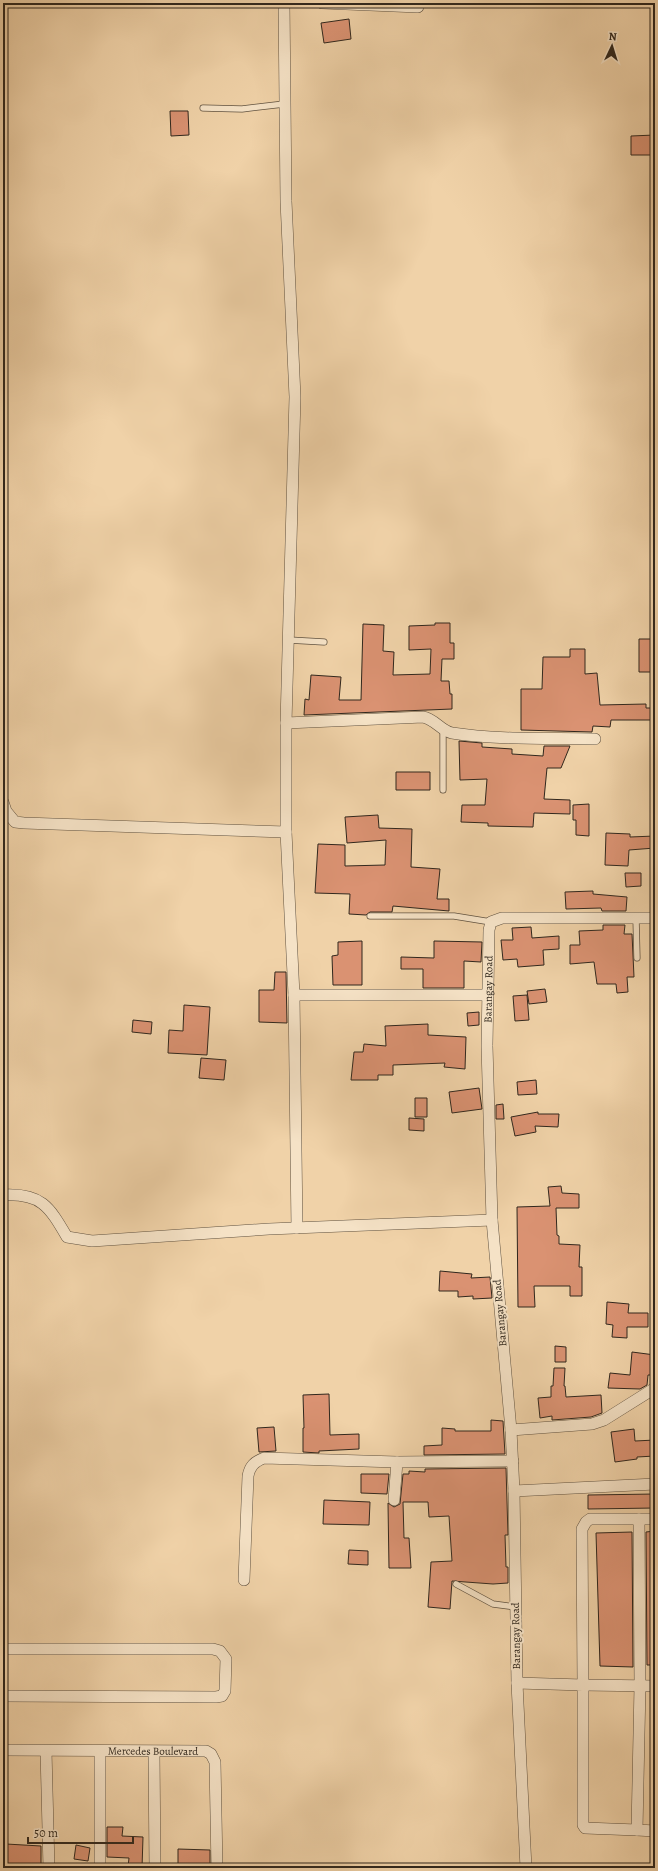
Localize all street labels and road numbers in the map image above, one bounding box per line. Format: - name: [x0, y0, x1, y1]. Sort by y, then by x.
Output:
- street label: Barangay Road: [480, 955, 496, 1023]
- street label: Barangay Road: [490, 1279, 510, 1347]
- street label: Barangay Road: [508, 1602, 524, 1670]
- street label: Mercedes Boulevard: [108, 1743, 198, 1758]

